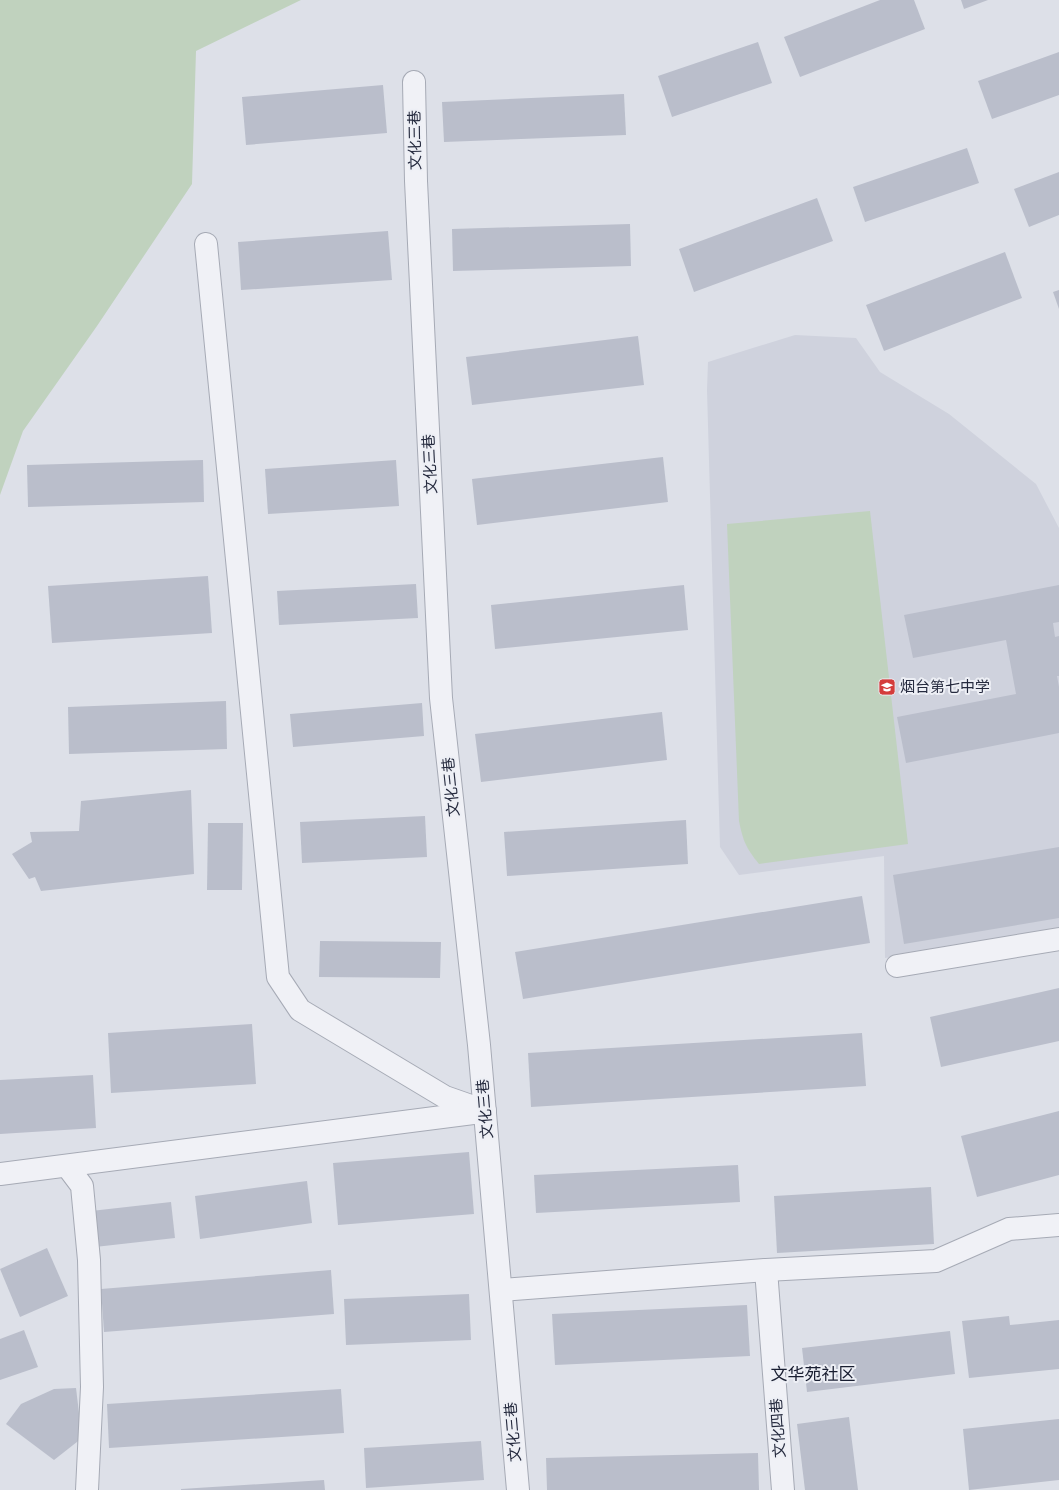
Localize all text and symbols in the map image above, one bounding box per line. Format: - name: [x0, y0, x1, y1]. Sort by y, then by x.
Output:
- street label: 文化三巷: [405, 110, 425, 170]
- street label: 文化三巷: [419, 434, 441, 494]
- school or university icon: 烟台第七中学: [877, 677, 897, 697]
- place label: 烟台第七中学: [900, 678, 990, 696]
- street label: 文化三巷: [439, 756, 463, 818]
- street label: 文化三巷: [473, 1078, 497, 1140]
- district label: 文华苑社区: [771, 1364, 856, 1384]
- street label: 文化四巷: [767, 1397, 789, 1459]
- street label: 文化三巷: [501, 1401, 525, 1463]

